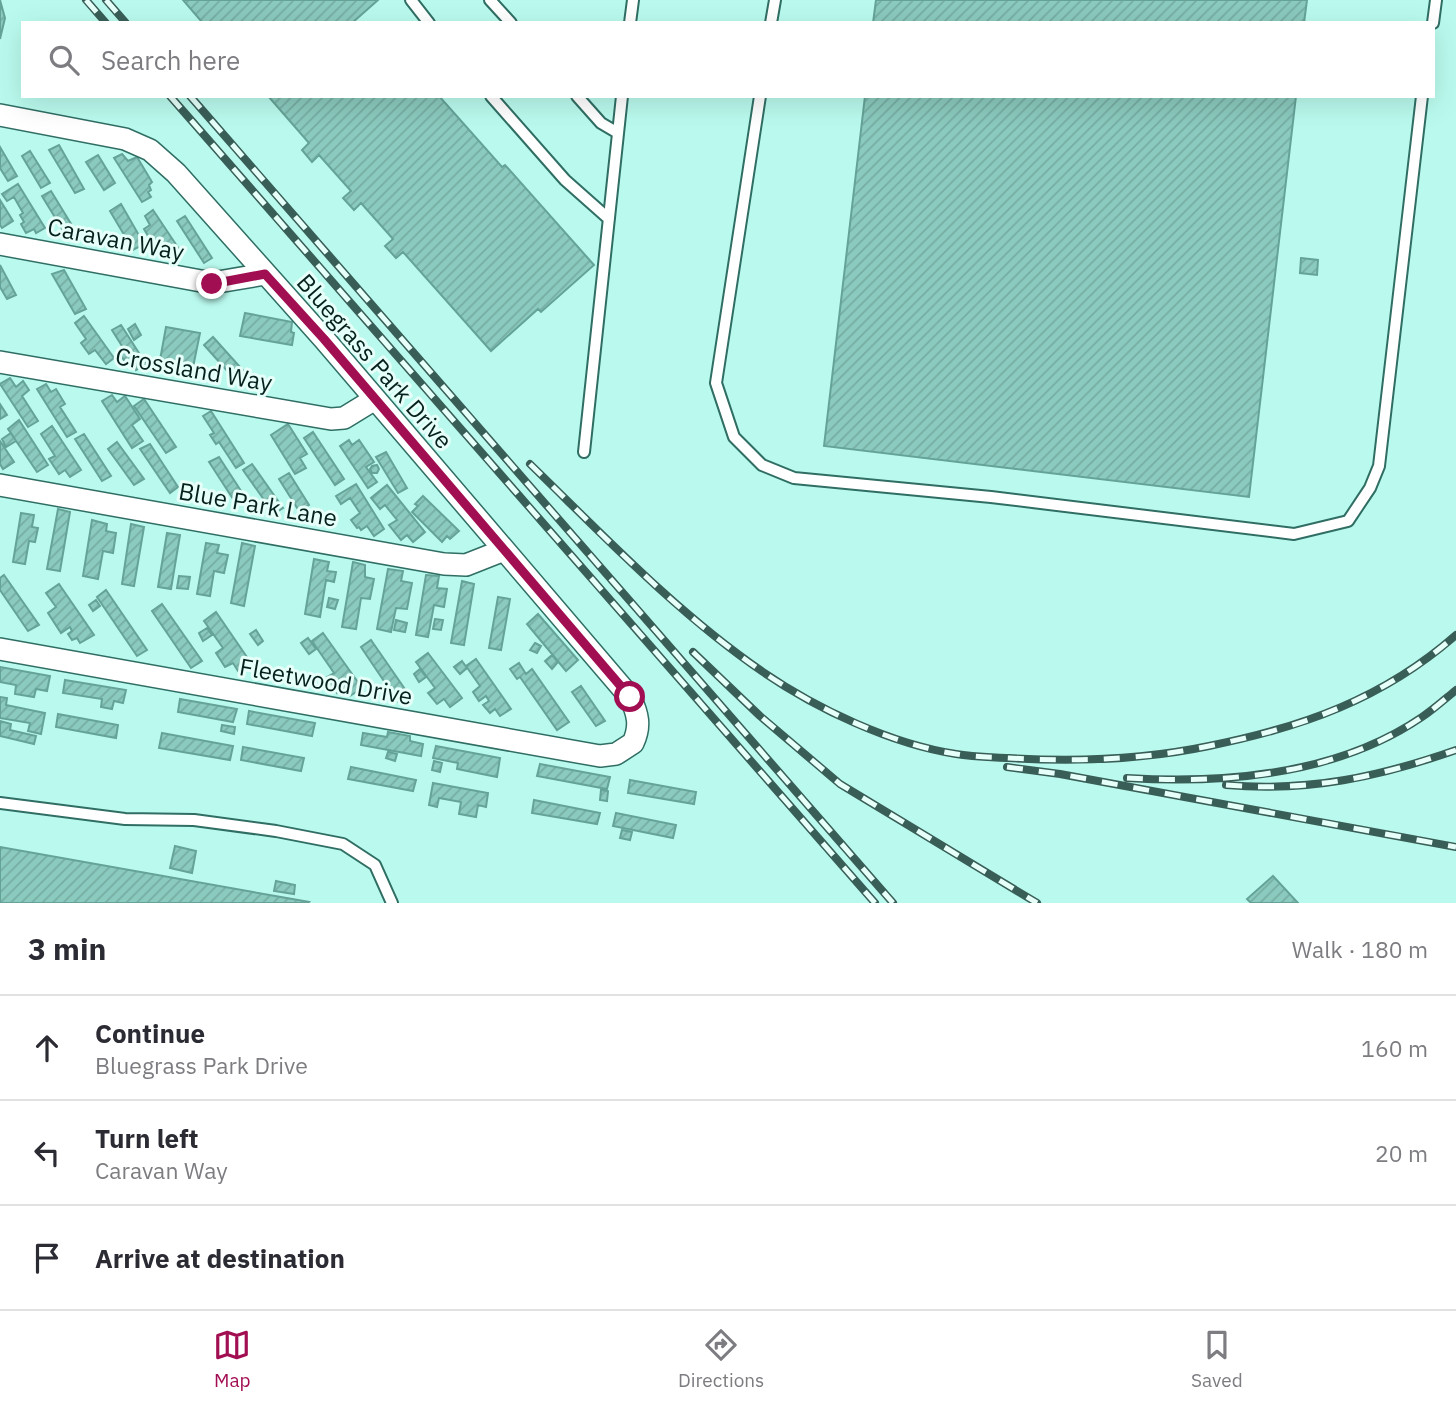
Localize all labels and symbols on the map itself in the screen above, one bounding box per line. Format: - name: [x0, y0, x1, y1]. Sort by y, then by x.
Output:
- street label: Caravan Way: [45, 210, 187, 268]
- street label: Bluegrass Park Drive: [290, 267, 460, 455]
- route end: [196, 268, 227, 299]
- street label: Crossland Way: [113, 339, 275, 399]
- street label: Blue Park Lane: [176, 474, 340, 534]
- street label: Fleetwood Drive: [237, 650, 415, 712]
- route start: [614, 681, 645, 712]

